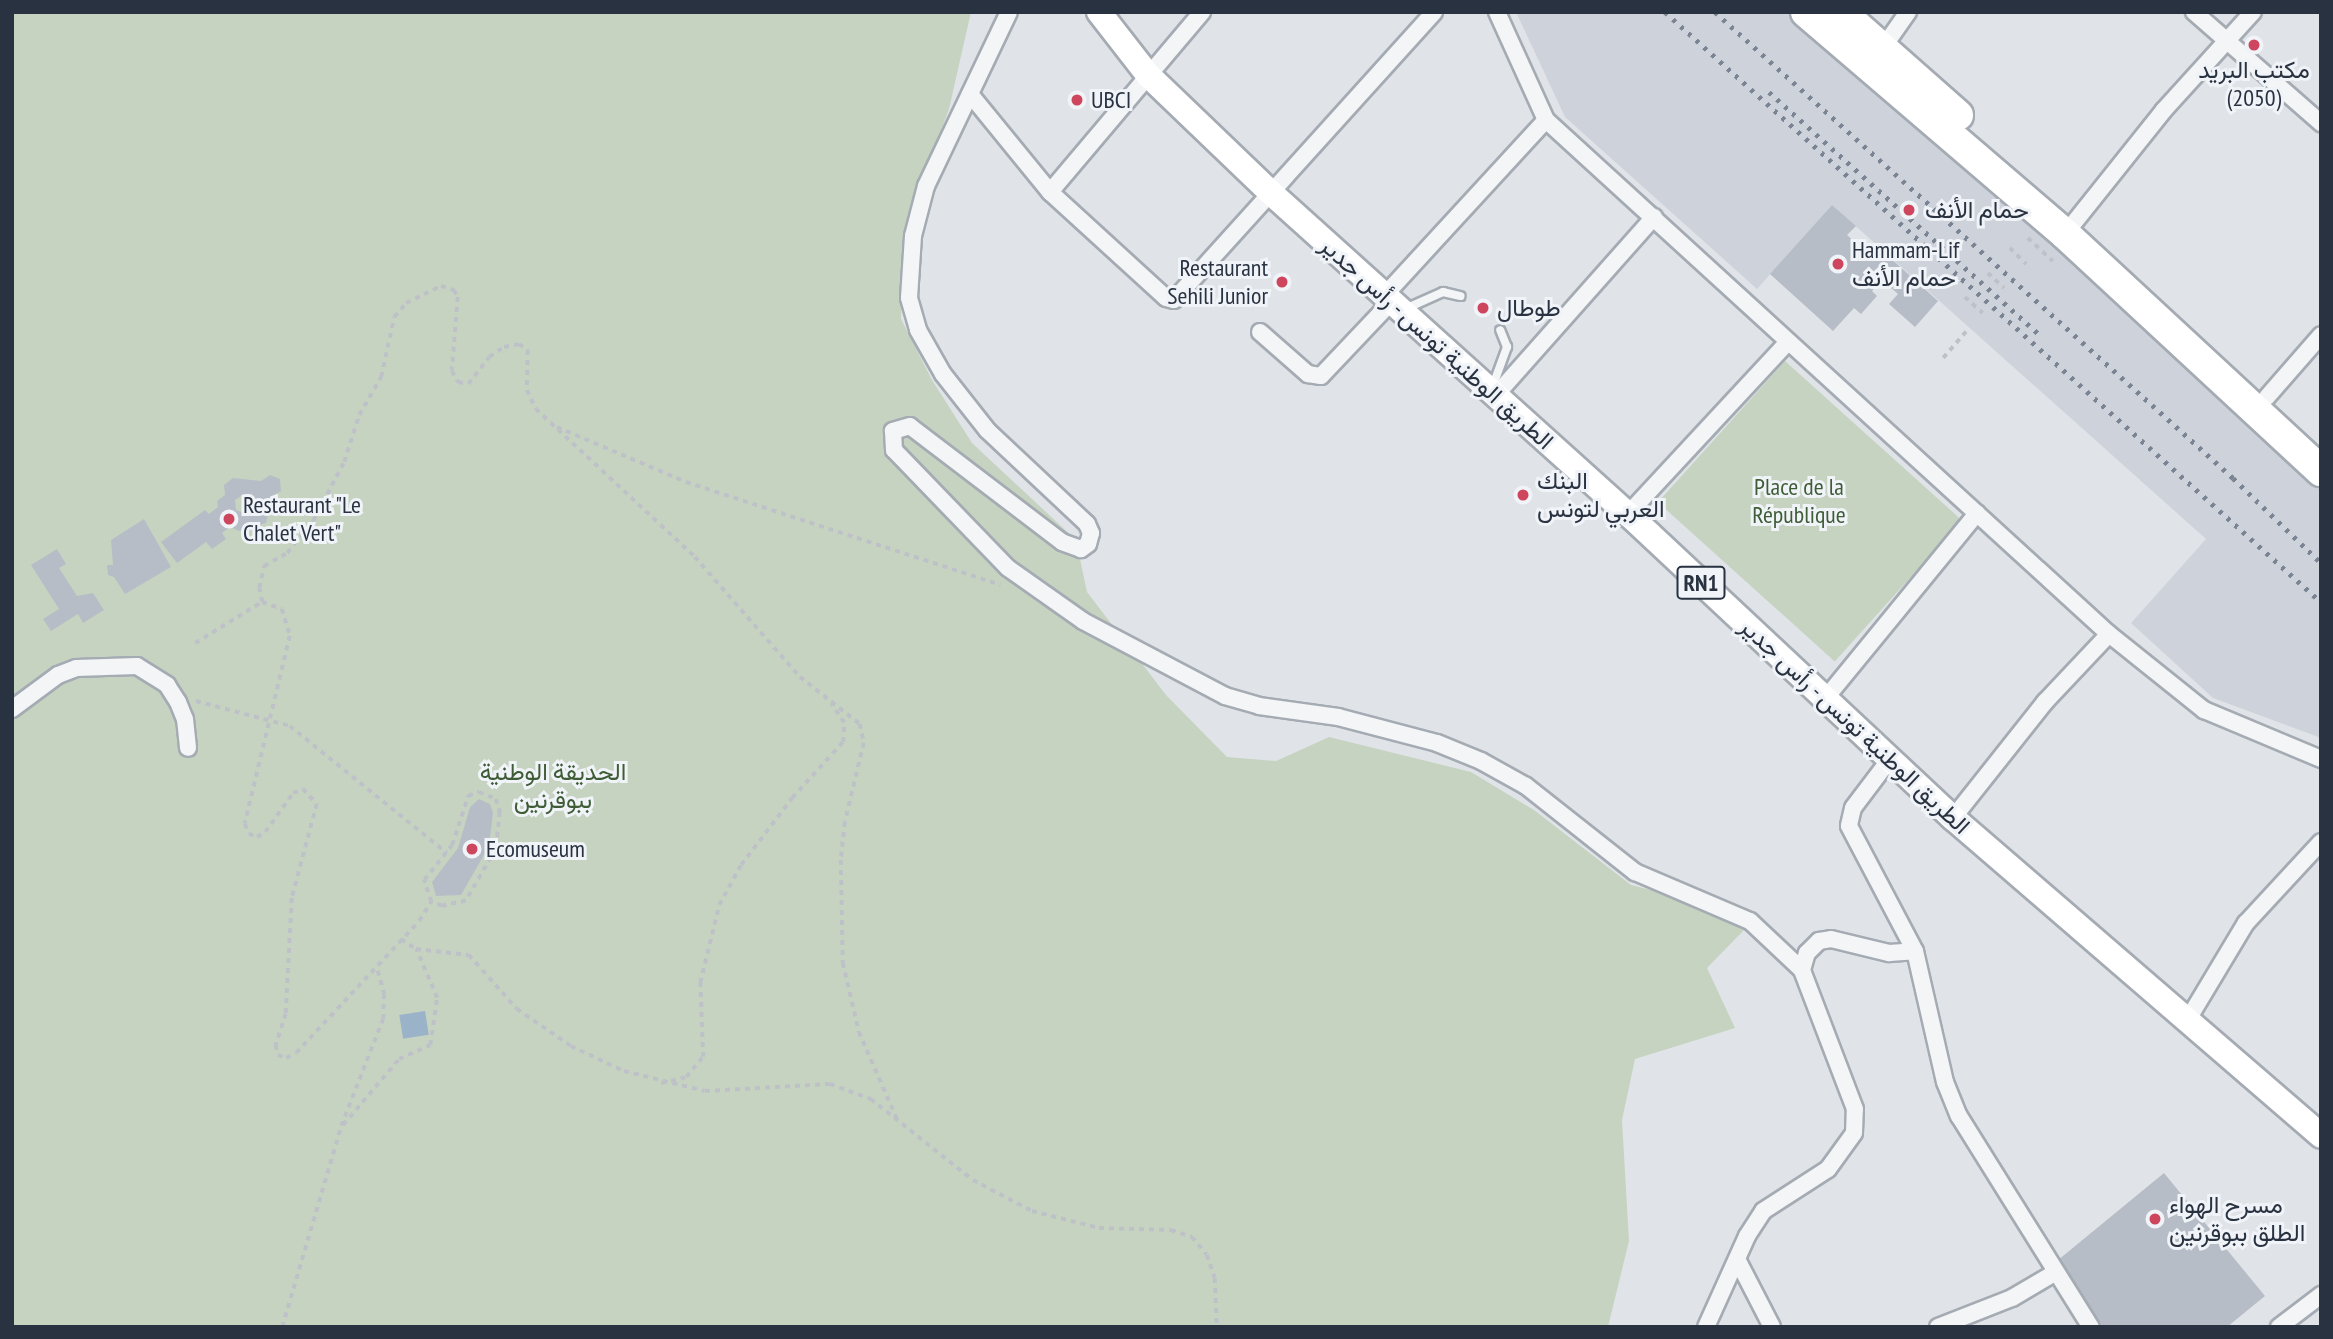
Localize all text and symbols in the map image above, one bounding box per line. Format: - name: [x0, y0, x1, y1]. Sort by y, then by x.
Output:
- marker: مكتب البريد (2050): [2246, 37, 2262, 53]
- place label: مكتب البريد (2050): [2198, 56, 2310, 112]
- place label: UBCI: [1091, 86, 1131, 114]
- marker: UBCI: [1069, 92, 1085, 108]
- place label: حمام الأنف: [1925, 196, 2029, 224]
- marker: حمام الأنف: [1899, 200, 1919, 220]
- street label: الطريق الوطنية تونس - رأس جدير: [1314, 230, 1560, 456]
- place label: Hammam-Lif حمام الأنف: [1852, 236, 1959, 292]
- place label: Restaurant Sehili Junior: [1167, 254, 1268, 310]
- marker: Hammam-Lif حمام الأنف: [1830, 256, 1846, 272]
- marker: Restaurant Sehili Junior: [1274, 274, 1290, 290]
- place label: طوطال: [1497, 294, 1561, 322]
- marker: طوطال: [1475, 300, 1491, 316]
- place label: البنك العربي لتونس: [1537, 467, 1665, 523]
- park label: Place de la République: [1752, 473, 1846, 529]
- marker: البنك العربي لتونس: [1515, 487, 1531, 503]
- place label: Restaurant "Le Chalet Vert": [243, 491, 362, 547]
- marker: Restaurant "Le Chalet Vert": [221, 511, 237, 527]
- road number: RN1: [1676, 564, 1726, 603]
- street label: الطريق الوطنية تونس - رأس جدير: [1733, 611, 1977, 841]
- park label: الحديقة الوطنية ببوقرنين: [480, 758, 626, 814]
- place label: Ecomuseum: [486, 835, 585, 863]
- marker: Ecomuseum: [464, 841, 480, 857]
- place label: مسرح الهواء الطلق ببوقرنين: [2169, 1191, 2305, 1247]
- marker: مسرح الهواء الطلق ببوقرنين: [2147, 1211, 2163, 1227]

